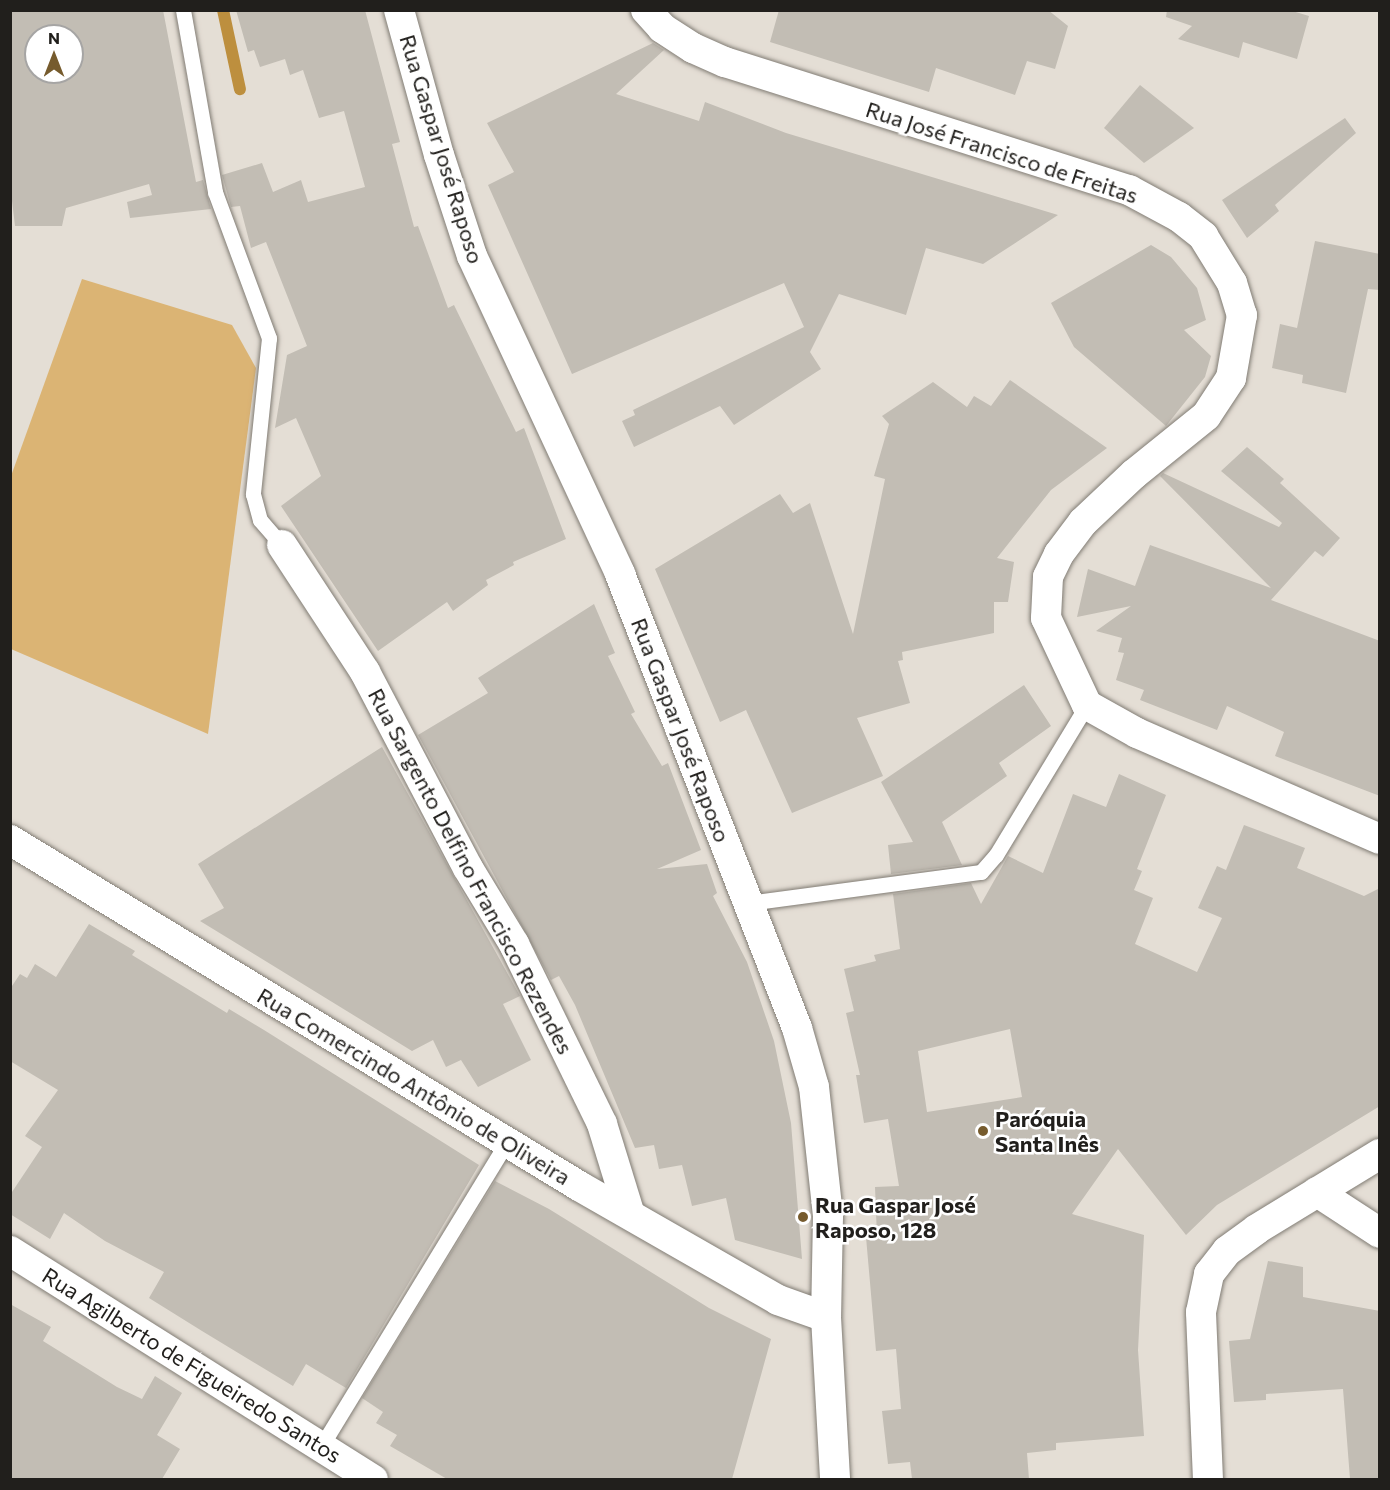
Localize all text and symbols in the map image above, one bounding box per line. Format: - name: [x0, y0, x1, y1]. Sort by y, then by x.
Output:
- north arrow: [24, 24, 84, 84]
- text: N: [48, 28, 60, 47]
- street label: Rua Gaspar José Raposo: [395, 31, 489, 267]
- street label: Rua José Francisco de Freitas: [863, 95, 1141, 209]
- street label: Rua Gaspar José Raposo: [626, 614, 736, 846]
- street label: Rua Sargento Delfino Francisco Rezendes: [363, 684, 579, 1058]
- street label: Rua Comercindo Antônio de Oliveira: [253, 982, 575, 1190]
- place label: Paróquia Santa Inês: [995, 1105, 1099, 1156]
- marker: Paróquia Santa Inês: [976, 1124, 990, 1138]
- place label: Rua Gaspar José Raposo, 128: [815, 1191, 976, 1242]
- marker: Rua Gaspar José Raposo, 128: [796, 1210, 810, 1224]
- street label: Rua Agilberto de Figueiredo Santos: [38, 1262, 346, 1468]

